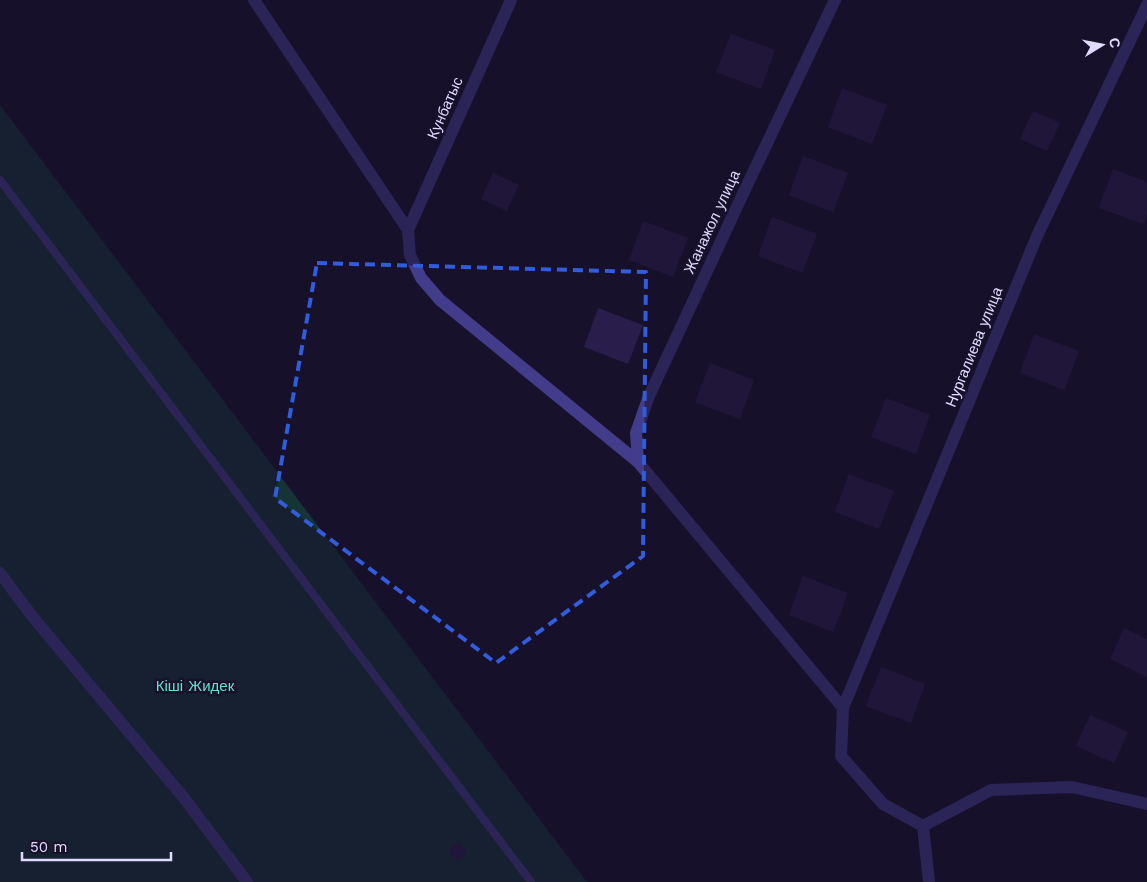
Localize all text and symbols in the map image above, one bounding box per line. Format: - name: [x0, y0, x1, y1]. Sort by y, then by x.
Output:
- north arrow: [1077, 20, 1127, 70]
- text: С: [1106, 36, 1124, 49]
- street label: Кунбатыс: [423, 74, 467, 142]
- street label: Жанажол улица: [680, 167, 744, 277]
- street label: Нургалиева улица: [942, 284, 1007, 410]
- park label: Кіші Жидек: [156, 677, 235, 695]
- scale bar: [22, 830, 171, 862]
- text: 50 m: [30, 838, 67, 856]

